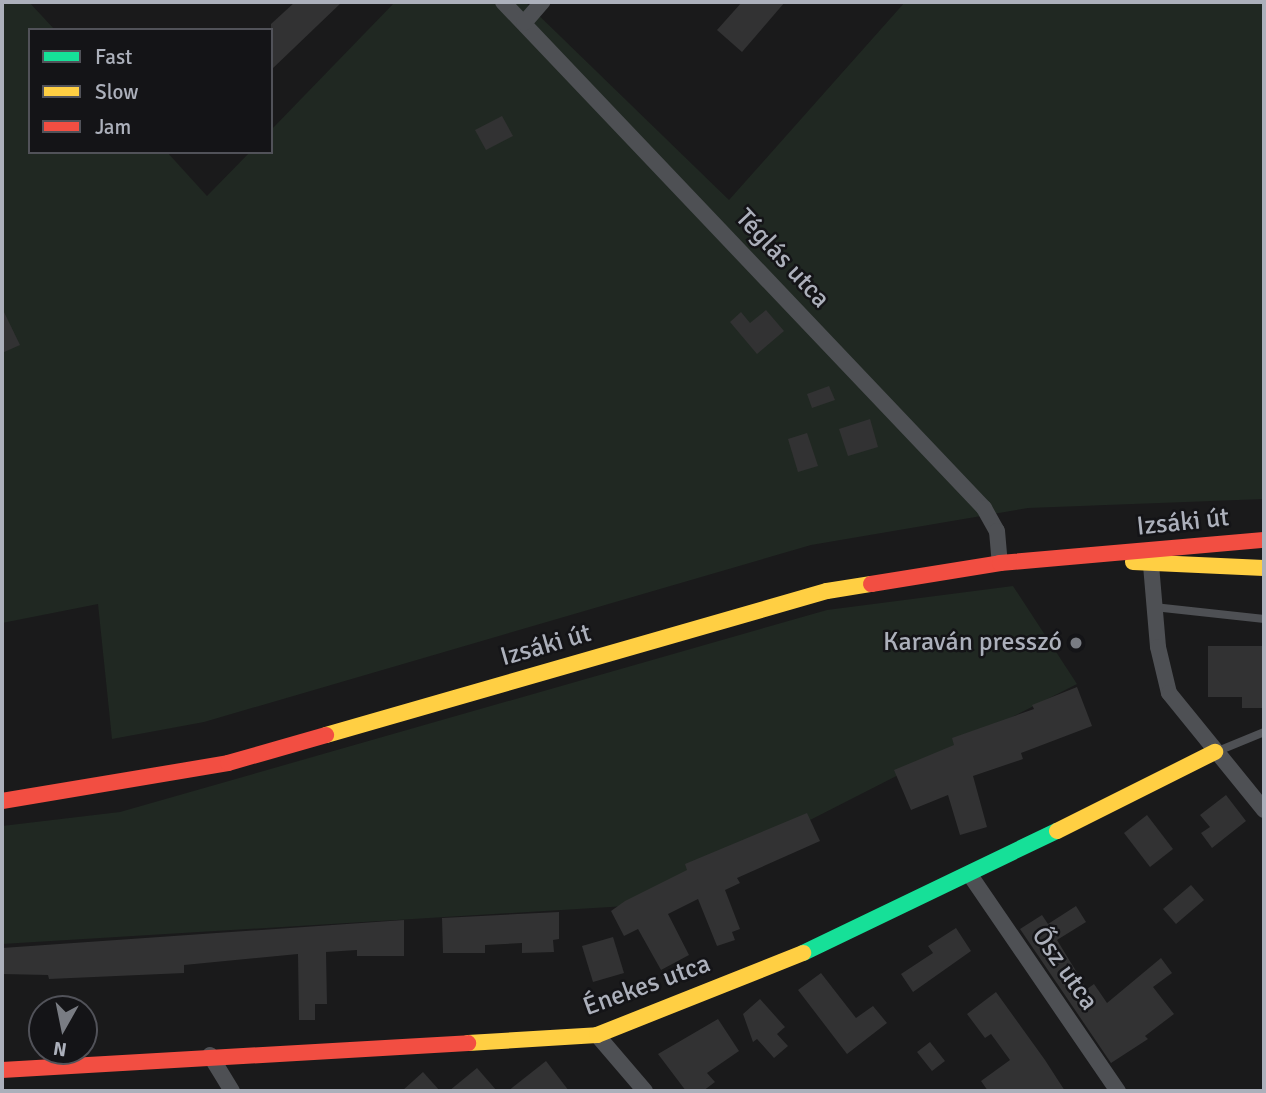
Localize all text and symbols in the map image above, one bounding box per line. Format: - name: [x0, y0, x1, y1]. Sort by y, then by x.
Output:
- legend: [28, 28, 273, 154]
- text: Fast: [95, 44, 132, 70]
- text: Slow: [95, 79, 139, 105]
- text: Jam: [95, 114, 131, 140]
- street label: Téglás utca: [728, 203, 836, 315]
- street label: Izsáki út: [1135, 503, 1231, 543]
- street label: Izsáki út: [497, 618, 595, 674]
- place label: Karaván presszó: [883, 627, 1062, 659]
- marker: Karaván presszó: [1068, 635, 1084, 651]
- street label: Ősz utca: [1024, 921, 1104, 1017]
- street label: Énekes utca: [579, 949, 715, 1023]
- north arrow: [28, 995, 98, 1065]
- text: N: [52, 1036, 68, 1062]

